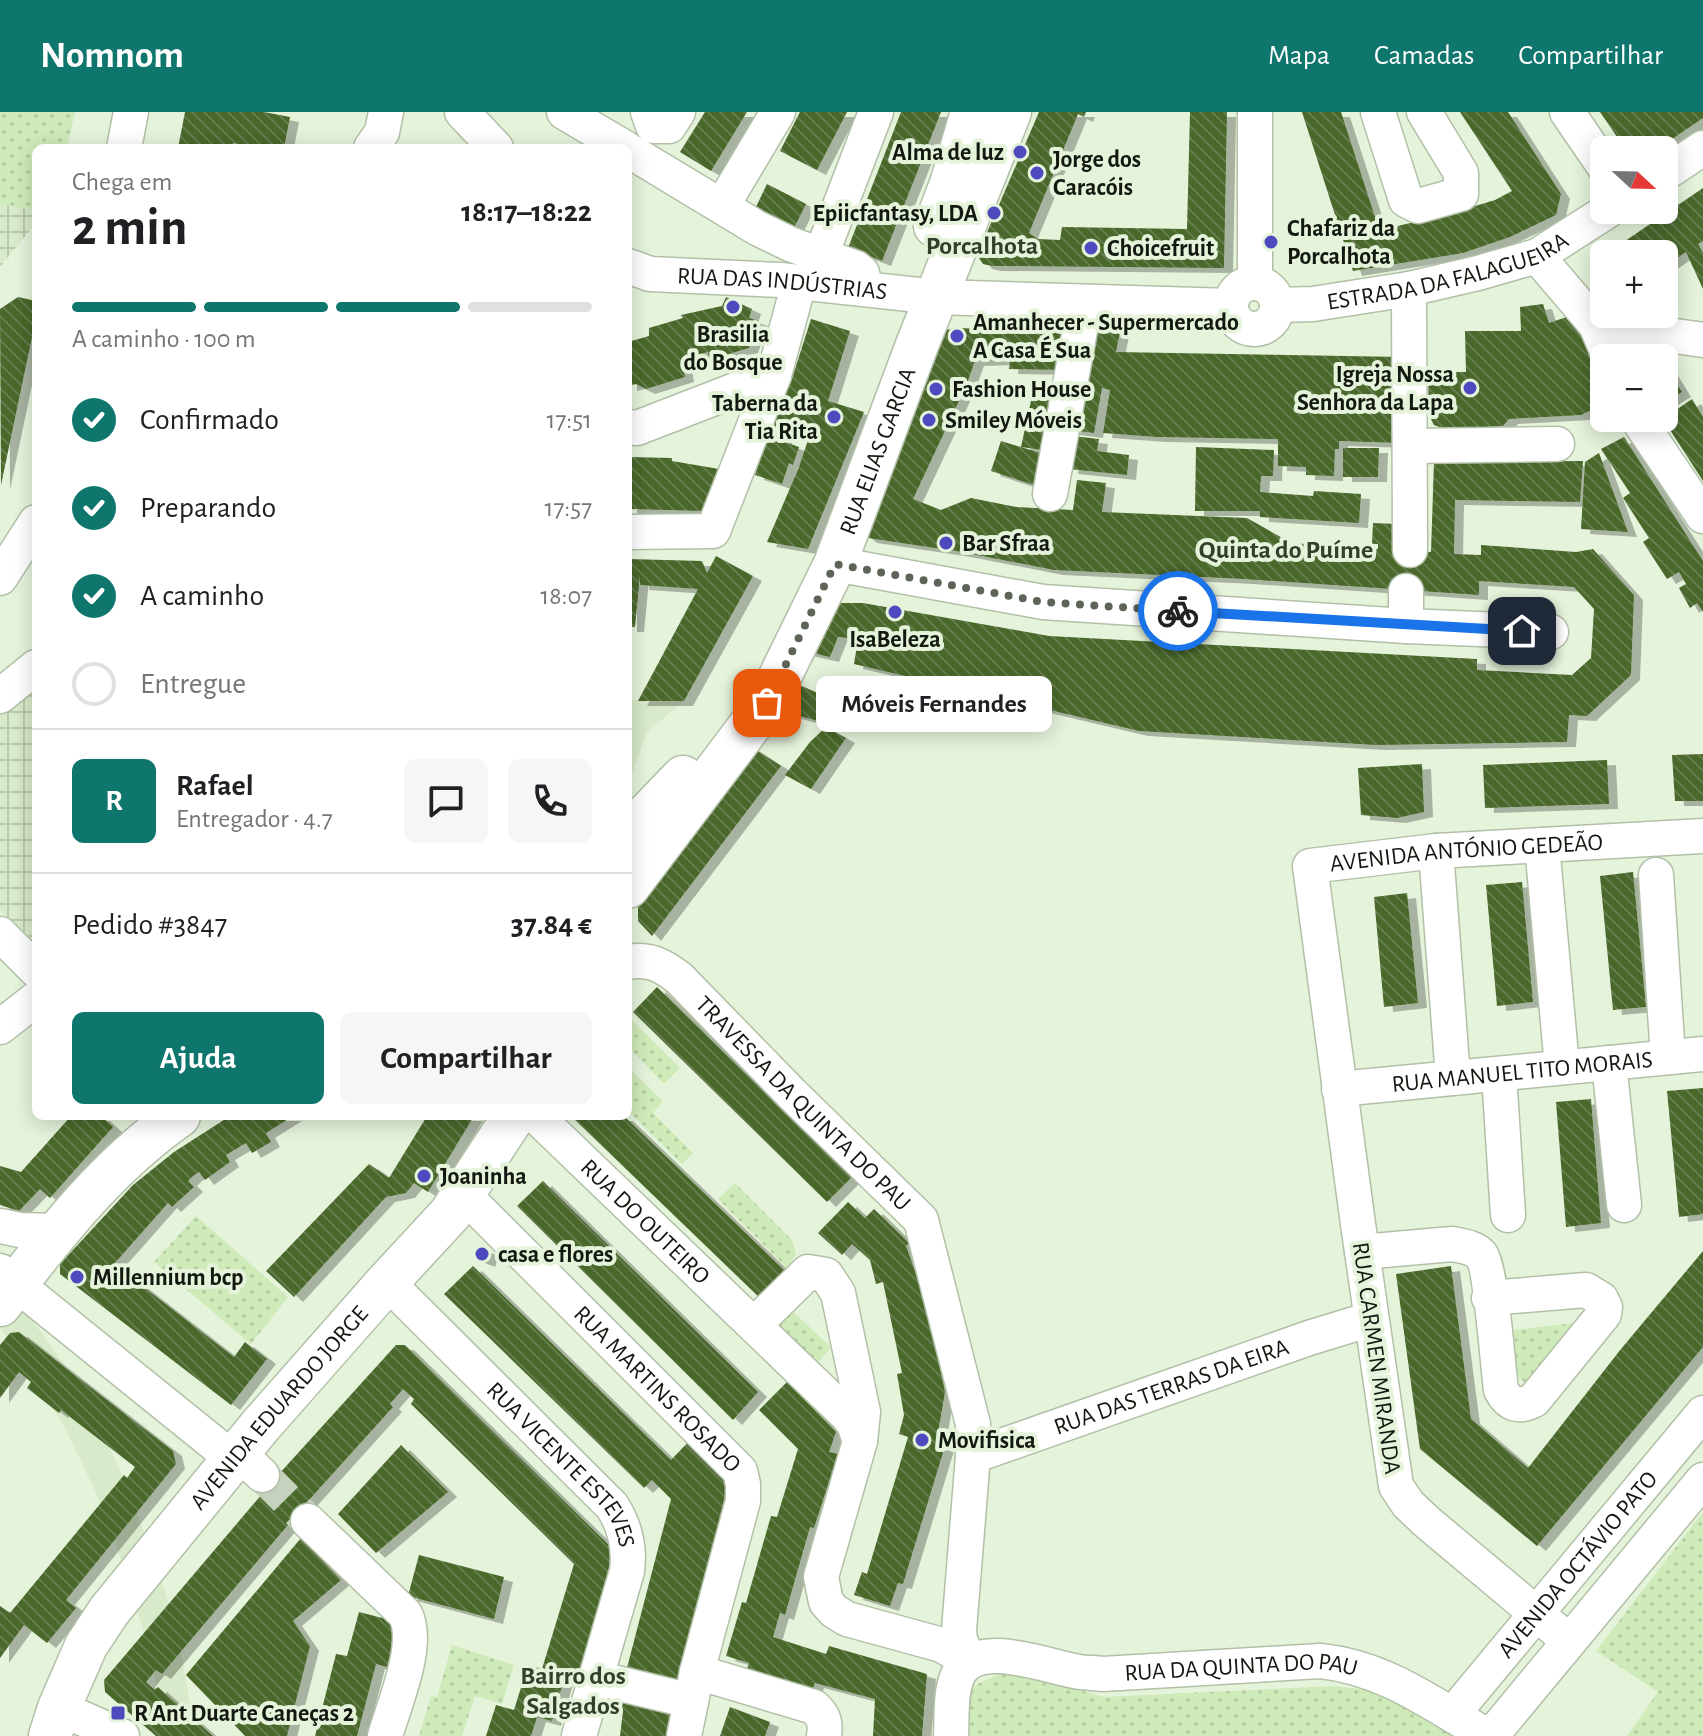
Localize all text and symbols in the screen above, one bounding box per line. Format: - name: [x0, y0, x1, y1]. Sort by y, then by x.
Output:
- text: Nomnom: [40, 37, 184, 75]
- text: Mapa: [1268, 42, 1330, 70]
- text: Camadas: [1374, 42, 1474, 70]
- text: Compartilhar: [1518, 42, 1663, 70]
- north arrow: [1590, 136, 1678, 224]
- map controls: [1590, 136, 1678, 432]
- place label: Alma de luz: [892, 141, 1004, 165]
- marker: Alma de luz: [1011, 143, 1029, 161]
- place label: Jorge dos Caracóis: [1053, 148, 1141, 200]
- marker: Jorge dos Caracóis: [1028, 164, 1046, 182]
- text: Chega em: [72, 169, 172, 195]
- text: 18:17–18:22: [461, 197, 592, 227]
- text: 2 min: [72, 202, 187, 254]
- place label: Epiicfantasy, LDA: [812, 202, 979, 226]
- marker: Epiicfantasy, LDA: [985, 204, 1003, 222]
- place label: Chafariz da Porcalhota: [1287, 217, 1395, 269]
- street label: ESTRADA DA FALAGUEIRA: [1325, 228, 1573, 315]
- district label: Porcalhota: [926, 233, 1038, 259]
- marker: Chafariz da Porcalhota: [1262, 233, 1280, 251]
- place label: Choicefruit: [1107, 237, 1214, 261]
- marker: Choicefruit: [1082, 239, 1100, 257]
- button: +: [1590, 240, 1678, 328]
- street label: RUA DAS INDÚSTRIAS: [677, 264, 888, 305]
- marker: Brasilia do Bosque: [724, 298, 742, 316]
- place label: Amanhecer - Supermercado A Casa É Sua: [973, 311, 1239, 363]
- place label: Brasilia do Bosque: [683, 323, 783, 375]
- text: A caminho · 100 m: [72, 326, 256, 352]
- marker: Amanhecer - Supermercado A Casa É Sua: [948, 327, 966, 345]
- button: −: [1590, 344, 1678, 432]
- place label: Igreja Nossa Senhora da Lapa: [1297, 363, 1454, 415]
- street label: RUA ELIAS GARCIA: [836, 364, 921, 538]
- place label: Fashion House: [952, 378, 1091, 402]
- marker: Igreja Nossa Senhora da Lapa: [1461, 379, 1479, 397]
- marker: Fashion House: [927, 380, 945, 398]
- place label: Taberna da Tia Rita: [712, 392, 818, 444]
- icon: check: [72, 398, 116, 442]
- text: Confirmado: [140, 405, 279, 435]
- text: 17:51: [546, 407, 592, 433]
- marker: Taberna da Tia Rita: [825, 408, 843, 426]
- place label: Smiley Móveis: [945, 409, 1082, 433]
- marker: Smiley Móveis: [920, 411, 938, 429]
- icon: check: [72, 486, 116, 530]
- text: Preparando: [140, 493, 276, 523]
- text: 17:57: [545, 495, 592, 521]
- place label: Bar Sfraa: [962, 532, 1050, 556]
- marker: Bar Sfraa: [937, 534, 955, 552]
- district label: Quinta do Puíme: [1199, 537, 1373, 563]
- courier: [1138, 571, 1218, 651]
- icon: check: [72, 574, 116, 618]
- text: A caminho: [140, 581, 264, 611]
- text: 18:07: [540, 583, 592, 609]
- icon: bike: [1156, 589, 1200, 633]
- pin: [1488, 597, 1556, 665]
- marker: IsaBeleza: [886, 603, 904, 621]
- icon: home: [1500, 609, 1544, 653]
- place label: IsaBeleza: [849, 628, 941, 652]
- text: Entregue: [140, 669, 246, 699]
- pin: [733, 669, 801, 737]
- callout: Móveis Fernandes: [815, 675, 1051, 731]
- icon: bag: [745, 681, 789, 725]
- text: Móveis Fernandes: [841, 691, 1027, 717]
- button: chat: [404, 759, 488, 843]
- button: phone: [508, 759, 592, 843]
- text: Rafael: [176, 771, 254, 801]
- text: R: [105, 786, 123, 816]
- text: Entregador · 4.7: [176, 806, 333, 832]
- street label: AVENIDA ANTÓNIO GEDEÃO: [1329, 829, 1603, 877]
- text: Pedido #3847: [72, 910, 227, 940]
- text: 37.84 €: [511, 910, 592, 940]
- street label: TRAVESSA DA QUINTA DO PAU: [691, 992, 915, 1216]
- button: Ajuda: [72, 1012, 324, 1104]
- button: Compartilhar: [340, 1012, 592, 1104]
- street label: RUA MANUEL TITO MORAIS: [1391, 1048, 1654, 1097]
- street label: RUA DO OUTEIRO: [576, 1155, 714, 1289]
- place label: Joaninha: [440, 1165, 527, 1189]
- marker: Joaninha: [415, 1167, 433, 1185]
- street label: RUA CARMEN MIRANDA: [1348, 1241, 1404, 1476]
- place label: casa e flores: [498, 1243, 613, 1267]
- marker: casa e flores: [473, 1245, 491, 1263]
- place label: Millennium bcp: [93, 1266, 243, 1290]
- marker: Millennium bcp: [68, 1268, 86, 1286]
- street label: AVENIDA EDUARDO JORGE: [186, 1301, 373, 1514]
- street label: RUA MARTINS ROSADO: [569, 1301, 745, 1477]
- street label: RUA DAS TERRAS DA EIRA: [1051, 1335, 1292, 1440]
- street label: RUA VICENTE ESTEVES: [482, 1378, 638, 1549]
- place label: Movifisica: [938, 1429, 1036, 1453]
- marker: Movifisica: [913, 1431, 931, 1449]
- street label: AVENIDA OCTÁVIO PATO: [1494, 1467, 1662, 1663]
- street label: RUA DA QUINTA DO PAU: [1124, 1650, 1360, 1686]
- district label: Bairro dos Salgados: [520, 1663, 626, 1719]
- place label: R Ant Duarte Caneças 2: [134, 1702, 354, 1726]
- marker: R Ant Duarte Caneças 2: [109, 1704, 127, 1722]

